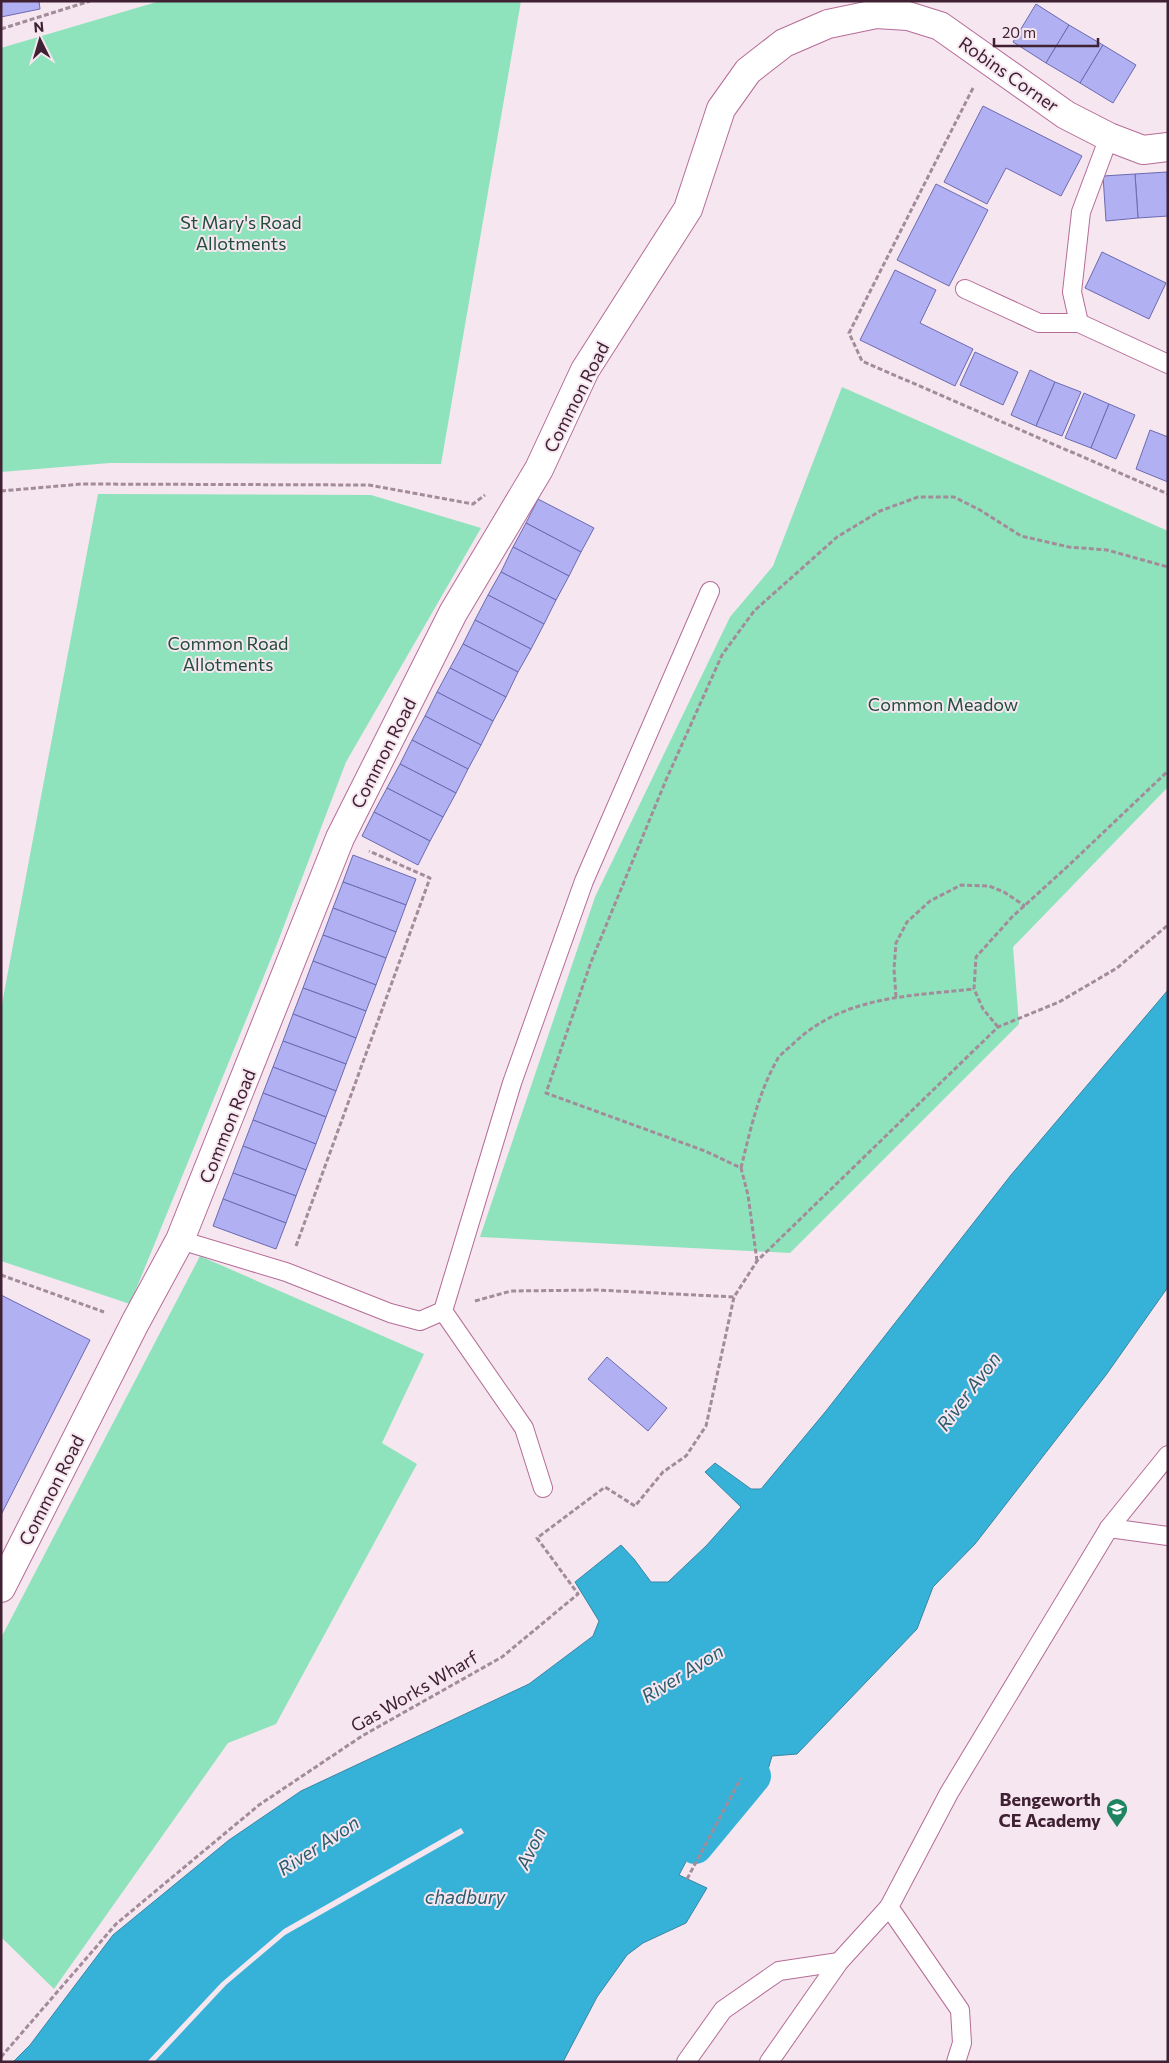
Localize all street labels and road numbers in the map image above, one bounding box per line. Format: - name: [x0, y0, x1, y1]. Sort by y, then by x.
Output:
- street label: Robins Corner: [955, 32, 1063, 116]
- street label: Common Road: [539, 338, 613, 456]
- street label: Common Road: [346, 694, 420, 812]
- street label: Common Road: [194, 1066, 260, 1186]
- street label: Common Road: [14, 1431, 88, 1549]
- street label: Gas Works Wharf: [347, 1645, 482, 1736]

